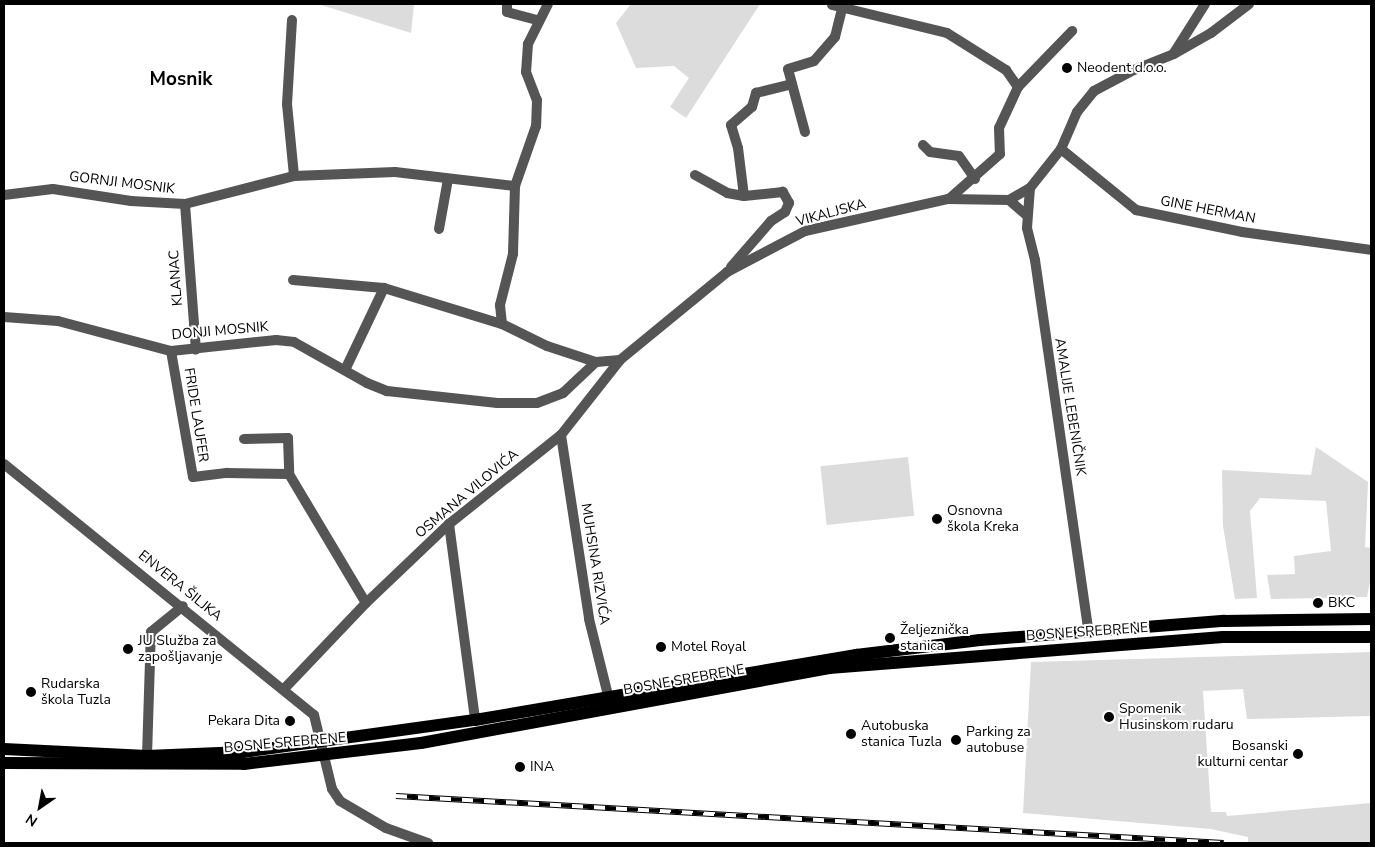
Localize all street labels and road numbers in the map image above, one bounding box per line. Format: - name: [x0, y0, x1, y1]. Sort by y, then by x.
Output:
- street label: GORNJI MOSNIK: [68, 168, 176, 198]
- street label: GINE HERMAN: [1159, 193, 1257, 227]
- street label: VIKALJSKA: [794, 196, 868, 230]
- street label: KLANAC: [166, 249, 186, 307]
- street label: DONJI MOSNIK: [171, 318, 269, 344]
- street label: AMALIJE LEBENIČNIK: [1051, 337, 1089, 477]
- street label: FRIDE LAUFER: [180, 366, 212, 464]
- street label: OSMANA VILOVIĆA: [412, 446, 522, 542]
- street label: MUHSINA RIZVIĆA: [577, 502, 613, 626]
- street label: ENVERA ŠILJKA: [135, 547, 225, 625]
- street label: BOSNE SREBRENE: [1025, 619, 1149, 645]
- street label: BOSNE SREBRENE: [622, 661, 746, 699]
- street label: BOSNE SREBRENE: [223, 729, 347, 757]

